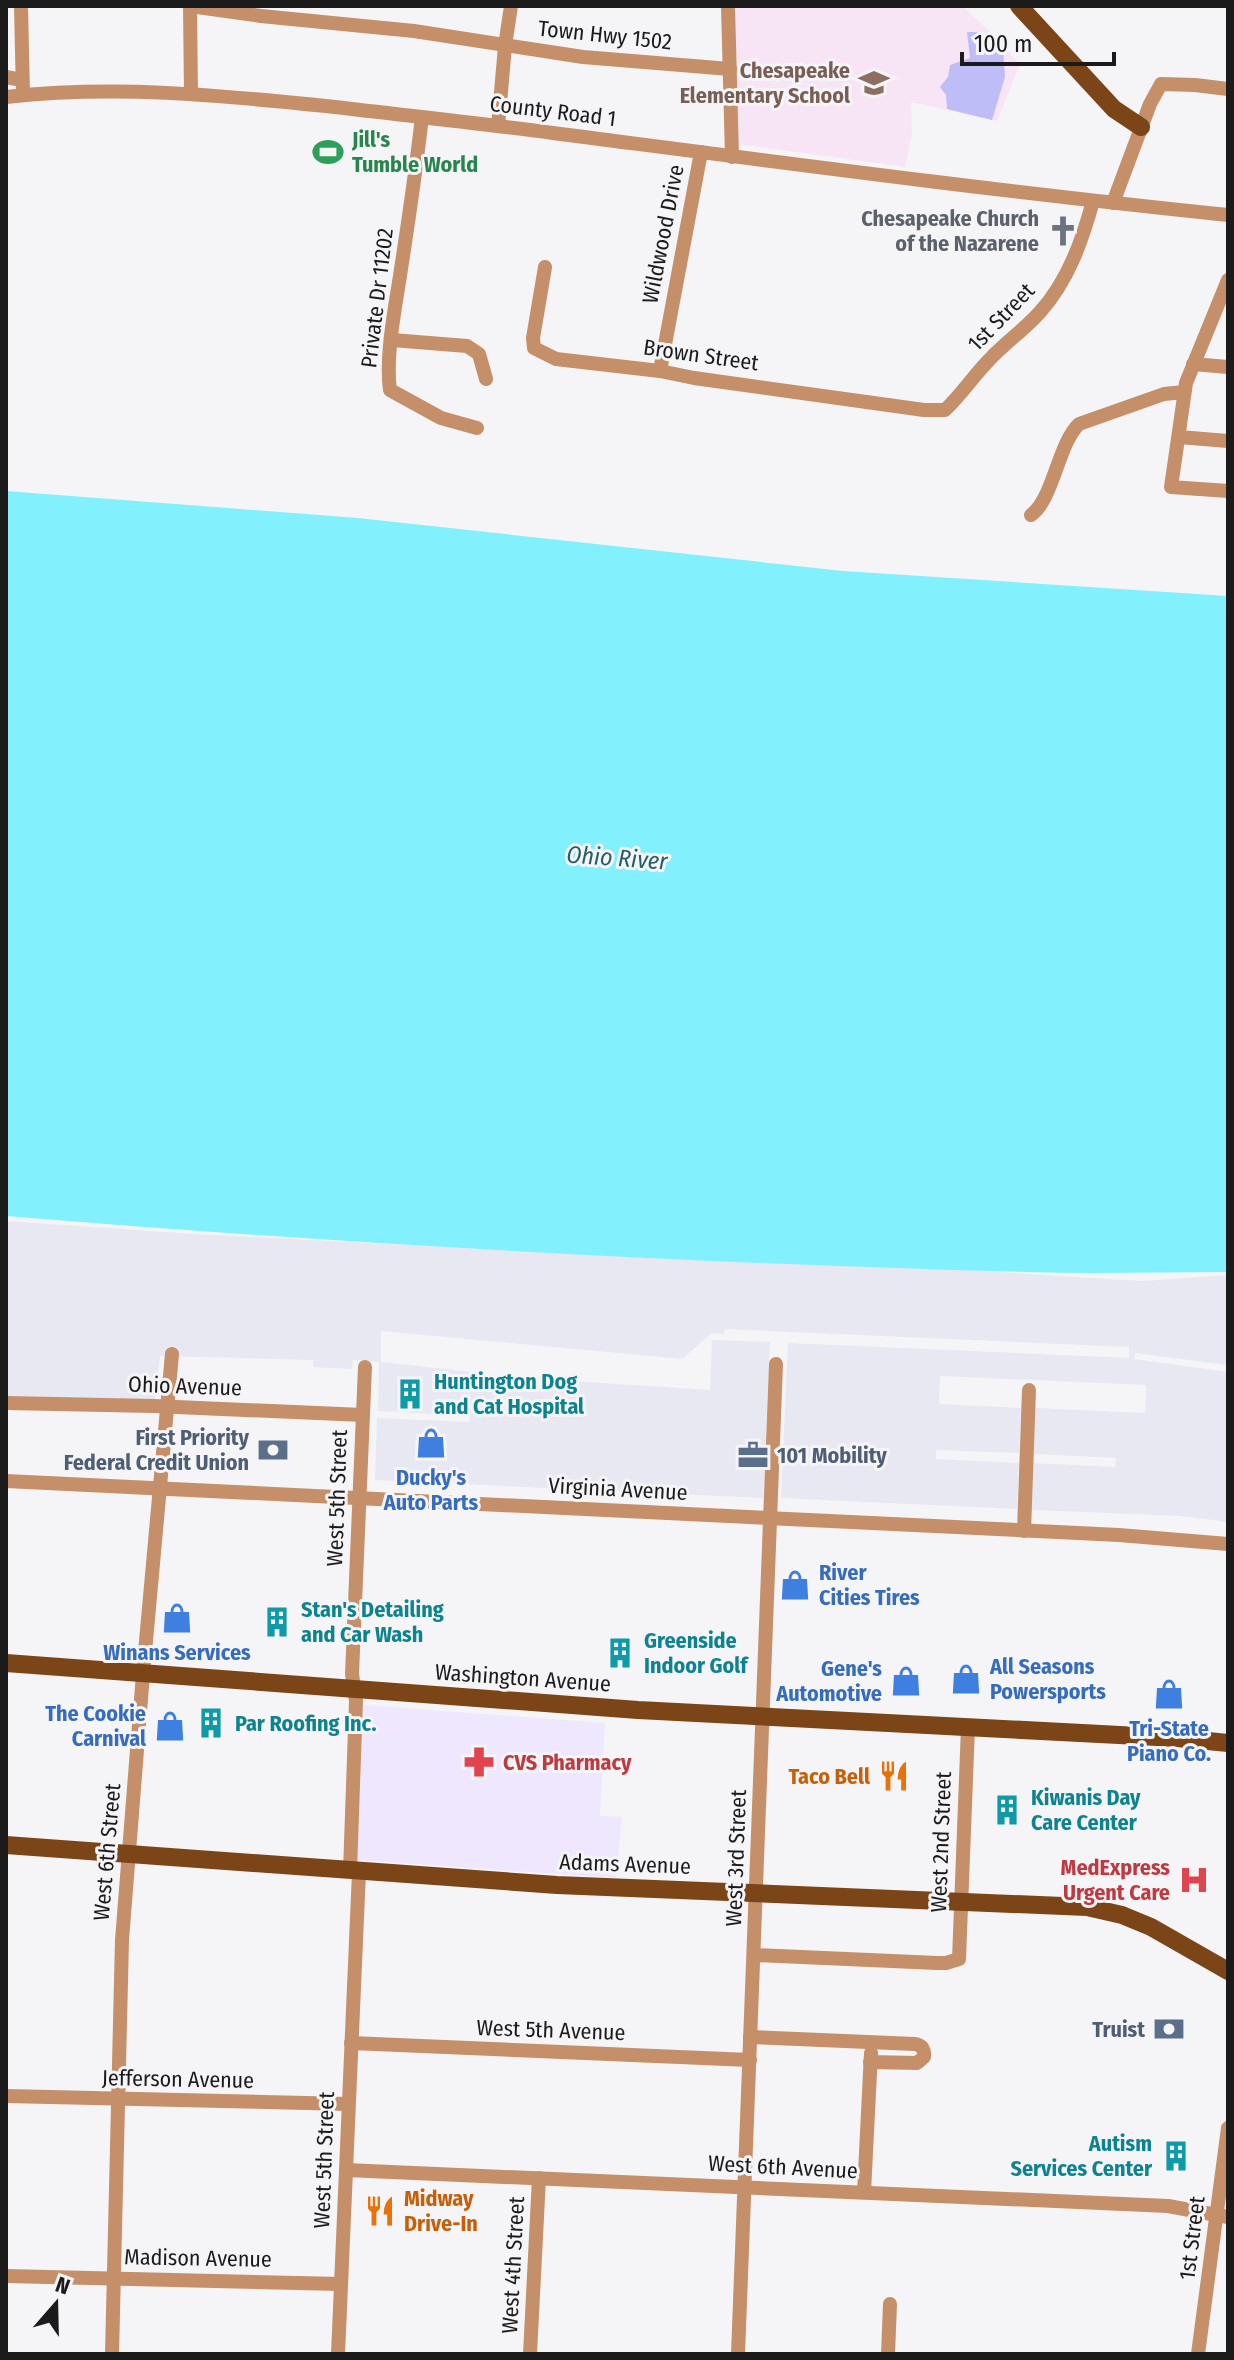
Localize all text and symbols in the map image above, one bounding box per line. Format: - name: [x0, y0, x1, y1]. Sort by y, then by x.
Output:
- street label: Town Hwy 1502: [537, 15, 673, 55]
- scale bar: [962, 16, 1114, 66]
- text: 100 m: [974, 30, 1032, 58]
- place label: Chesapeake Elementary School: [680, 57, 851, 109]
- school or university icon: Chesapeake Elementary School: [857, 66, 891, 100]
- street label: County Road 1: [488, 90, 618, 132]
- place label: Jill's Tumble World: [351, 126, 478, 178]
- sports icon: Jill's Tumble World: [311, 135, 345, 169]
- street label: Wildwood Drive: [636, 162, 690, 306]
- place label: Chesapeake Church of the Nazarene: [861, 205, 1039, 257]
- church icon: Chesapeake Church of the Nazarene: [1046, 214, 1080, 248]
- street label: Private Dr 11202: [355, 227, 399, 369]
- street label: 1st Street: [962, 277, 1041, 357]
- street label: Brown Street: [642, 334, 761, 377]
- water label: Ohio River: [566, 841, 669, 876]
- place label: Huntington Dog and Cat Hospital: [434, 1368, 585, 1420]
- street label: Ohio Avenue: [128, 1371, 242, 1401]
- building icon: Huntington Dog and Cat Hospital: [393, 1377, 427, 1411]
- place label: First Priority Federal Credit Union: [64, 1424, 250, 1476]
- shop icon: Ducky's Auto Parts: [414, 1426, 448, 1460]
- street label: West 5th Street: [321, 1428, 353, 1567]
- bank icon: First Priority Federal Credit Union: [256, 1433, 290, 1467]
- office icon: 101 Mobility: [736, 1438, 770, 1472]
- place label: 101 Mobility: [777, 1442, 887, 1469]
- place label: Ducky's Auto Parts: [383, 1464, 479, 1516]
- street label: Virginia Avenue: [548, 1472, 688, 1506]
- place label: River Cities Tires: [819, 1559, 920, 1611]
- shop icon: River Cities Tires: [778, 1568, 812, 1602]
- place label: Stan's Detailing and Car Wash: [301, 1596, 444, 1648]
- shop icon: Winans Services: [160, 1601, 194, 1635]
- building icon: Stan's Detailing and Car Wash: [260, 1605, 294, 1639]
- place label: Greenside Indoor Golf: [644, 1627, 749, 1679]
- building icon: Greenside Indoor Golf: [603, 1636, 637, 1670]
- place label: Winans Services: [103, 1639, 251, 1666]
- place label: All Seasons Powersports: [989, 1653, 1106, 1705]
- place label: Gene's Automotive: [775, 1655, 882, 1707]
- street label: Washington Avenue: [434, 1658, 612, 1698]
- shop icon: All Seasons Powersports: [949, 1662, 983, 1696]
- shop icon: Gene's Automotive: [889, 1664, 923, 1698]
- shop icon: Tri-State Piano Co.: [1152, 1677, 1186, 1711]
- place label: The Cookie Carnival: [45, 1700, 147, 1752]
- building icon: Par Roofing Inc.: [194, 1706, 228, 1740]
- shop icon: The Cookie Carnival: [153, 1709, 187, 1743]
- place label: Par Roofing Inc.: [235, 1710, 376, 1737]
- place label: Tri-State Piano Co.: [1127, 1715, 1211, 1767]
- pharmacy icon: CVS Pharmacy: [462, 1745, 496, 1779]
- place label: CVS Pharmacy: [503, 1749, 632, 1776]
- restaurant icon: Taco Bell: [877, 1759, 911, 1793]
- place label: Taco Bell: [788, 1763, 871, 1790]
- street label: West 2nd Street: [925, 1770, 957, 1913]
- street label: West 6th Street: [88, 1781, 127, 1922]
- place label: Kiwanis Day Care Center: [1031, 1784, 1141, 1836]
- street label: West 3rd Street: [720, 1788, 752, 1927]
- building icon: Kiwanis Day Care Center: [990, 1793, 1024, 1827]
- street label: Adams Avenue: [559, 1848, 691, 1880]
- place label: MedExpress Urgent Care: [1061, 1854, 1170, 1906]
- hospital icon: MedExpress Urgent Care: [1177, 1863, 1211, 1897]
- bank icon: Truist: [1152, 2012, 1186, 2046]
- street label: West 5th Avenue: [476, 2014, 626, 2046]
- place label: Truist: [1092, 2016, 1145, 2043]
- street label: Jefferson Avenue: [102, 2064, 254, 2094]
- street label: West 5th Street: [308, 2090, 340, 2229]
- place label: Autism Services Center: [1010, 2130, 1153, 2182]
- building icon: Autism Services Center: [1159, 2139, 1193, 2173]
- street label: West 6th Avenue: [707, 2150, 859, 2184]
- place label: Midway Drive-In: [404, 2185, 478, 2237]
- restaurant icon: Midway Drive-In: [363, 2194, 397, 2228]
- street label: 1st Street: [1173, 2194, 1211, 2282]
- street label: West 4th Street: [496, 2195, 530, 2334]
- street label: Madison Avenue: [124, 2243, 272, 2273]
- north arrow: [16, 2264, 96, 2344]
- text: N: [52, 2271, 73, 2301]

